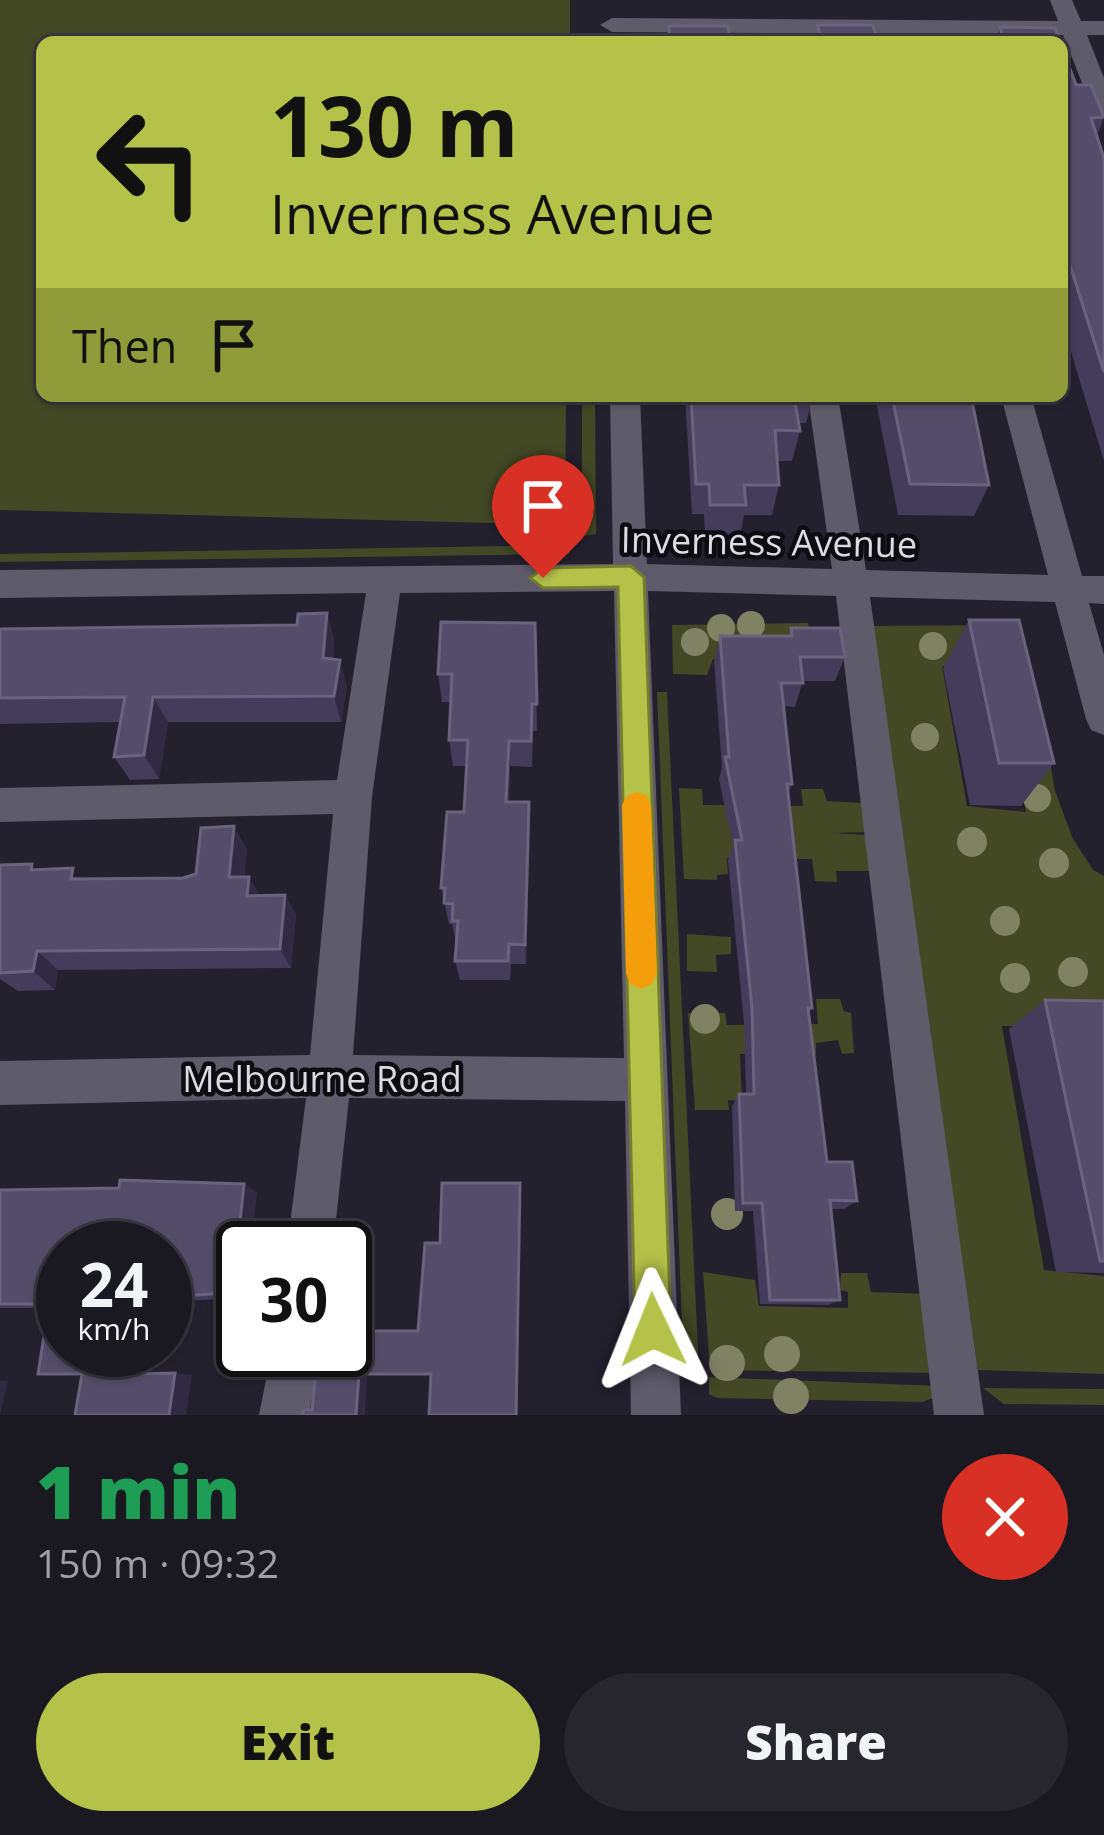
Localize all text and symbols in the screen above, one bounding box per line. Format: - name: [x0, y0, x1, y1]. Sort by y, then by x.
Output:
- text: 130 m: [270, 67, 518, 182]
- icon: left: [72, 84, 228, 240]
- text: Inverness Avenue: [270, 176, 715, 250]
- icon: arrive: [201, 312, 267, 378]
- text: Then: [72, 315, 177, 376]
- pin: [492, 455, 594, 578]
- icon: arrive: [510, 473, 576, 539]
- street label: Inverness Avenue: [620, 514, 918, 569]
- street label: Melbourne Road: [182, 1054, 462, 1103]
- speed limit sign: 30: [216, 1221, 372, 1377]
- text: 24: [80, 1243, 148, 1325]
- position arrow: [590, 1267, 716, 1393]
- text: km/h: [78, 1308, 150, 1349]
- text: 1 min: [36, 1442, 241, 1540]
- button: close: [942, 1454, 1068, 1580]
- text: 150 m · 09:32: [36, 1536, 279, 1589]
- button: Exit: [36, 1673, 540, 1811]
- button: Share: [564, 1673, 1068, 1811]

